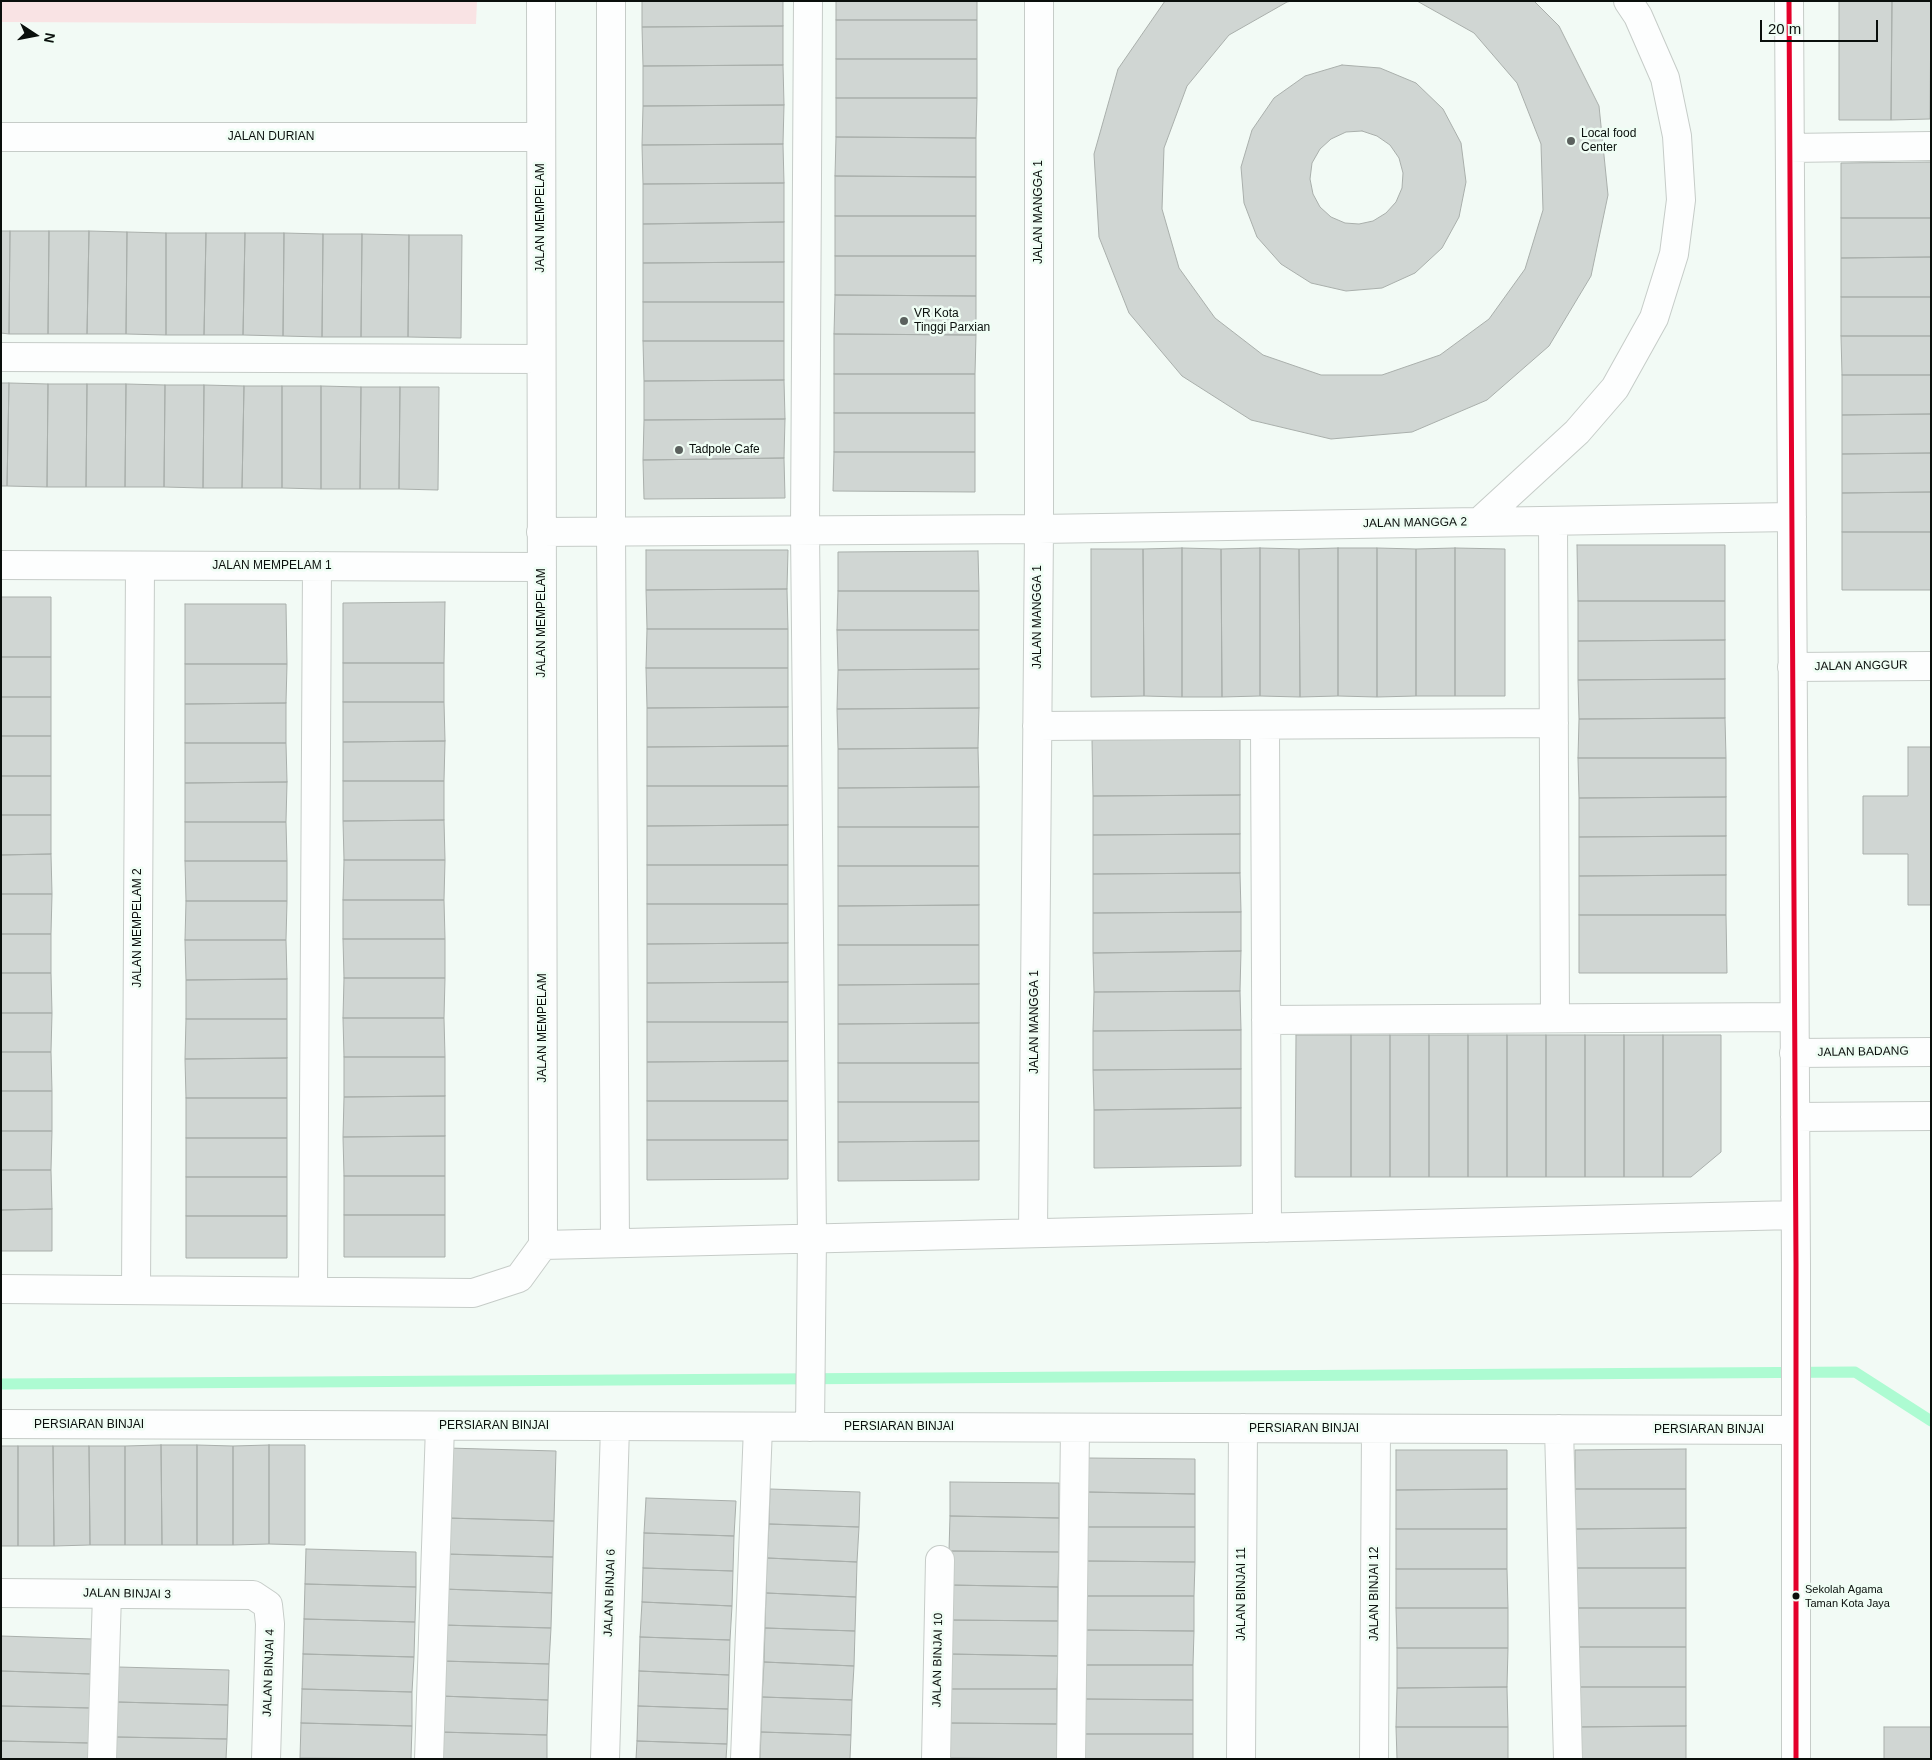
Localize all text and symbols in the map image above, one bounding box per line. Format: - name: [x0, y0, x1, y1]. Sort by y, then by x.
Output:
- north arrow: [10, 10, 60, 60]
- scale bar: [1762, 10, 1880, 42]
- text: 20 m: [1768, 20, 1801, 37]
- text: N: [41, 31, 59, 44]
- place label: Local food Center: [1581, 127, 1636, 155]
- street label: JALAN DURIAN: [228, 130, 314, 144]
- marker: Local food Center: [1565, 135, 1577, 147]
- street label: JALAN MANGGA 1: [1032, 160, 1046, 264]
- street label: JALAN MEMPELAM: [534, 163, 548, 273]
- place label: VR Kota Tinggi Parxian: [914, 307, 990, 335]
- marker: VR Kota Tinggi Parxian: [898, 315, 910, 327]
- place label: Tadpole Cafe: [689, 443, 760, 457]
- marker: Tadpole Cafe: [673, 444, 685, 456]
- street label: JALAN MANGGA 2: [1363, 515, 1467, 531]
- street label: JALAN MEMPELAM 1: [212, 559, 332, 573]
- street label: JALAN MANGGA 1: [1031, 565, 1045, 669]
- street label: JALAN MEMPELAM: [535, 568, 549, 678]
- street label: JALAN ANGGUR: [1814, 658, 1908, 674]
- street label: JALAN MEMPELAM 2: [131, 868, 145, 988]
- street label: JALAN MANGGA 1: [1028, 970, 1042, 1074]
- street label: JALAN MEMPELAM: [536, 973, 550, 1083]
- street label: JALAN BADANG: [1817, 1044, 1909, 1060]
- street label: PERSIARAN BINJAI: [34, 1418, 144, 1432]
- street label: PERSIARAN BINJAI: [439, 1419, 549, 1433]
- street label: PERSIARAN BINJAI: [844, 1420, 954, 1434]
- street label: PERSIARAN BINJAI: [1249, 1422, 1359, 1436]
- street label: PERSIARAN BINJAI: [1654, 1423, 1764, 1437]
- street label: JALAN BINJAI 11: [1235, 1547, 1249, 1641]
- street label: JALAN BINJAI 12: [1368, 1547, 1382, 1641]
- street label: JALAN BINJAI 6: [601, 1549, 619, 1637]
- place label: Sekolah Agama Taman Kota Jaya: [1805, 1583, 1890, 1609]
- street label: JALAN BINJAI 3: [83, 1586, 171, 1602]
- marker: Sekolah Agama Taman Kota Jaya: [1791, 1591, 1801, 1601]
- street label: JALAN BINJAI 10: [930, 1613, 946, 1707]
- street label: JALAN BINJAI 4: [260, 1629, 278, 1717]

